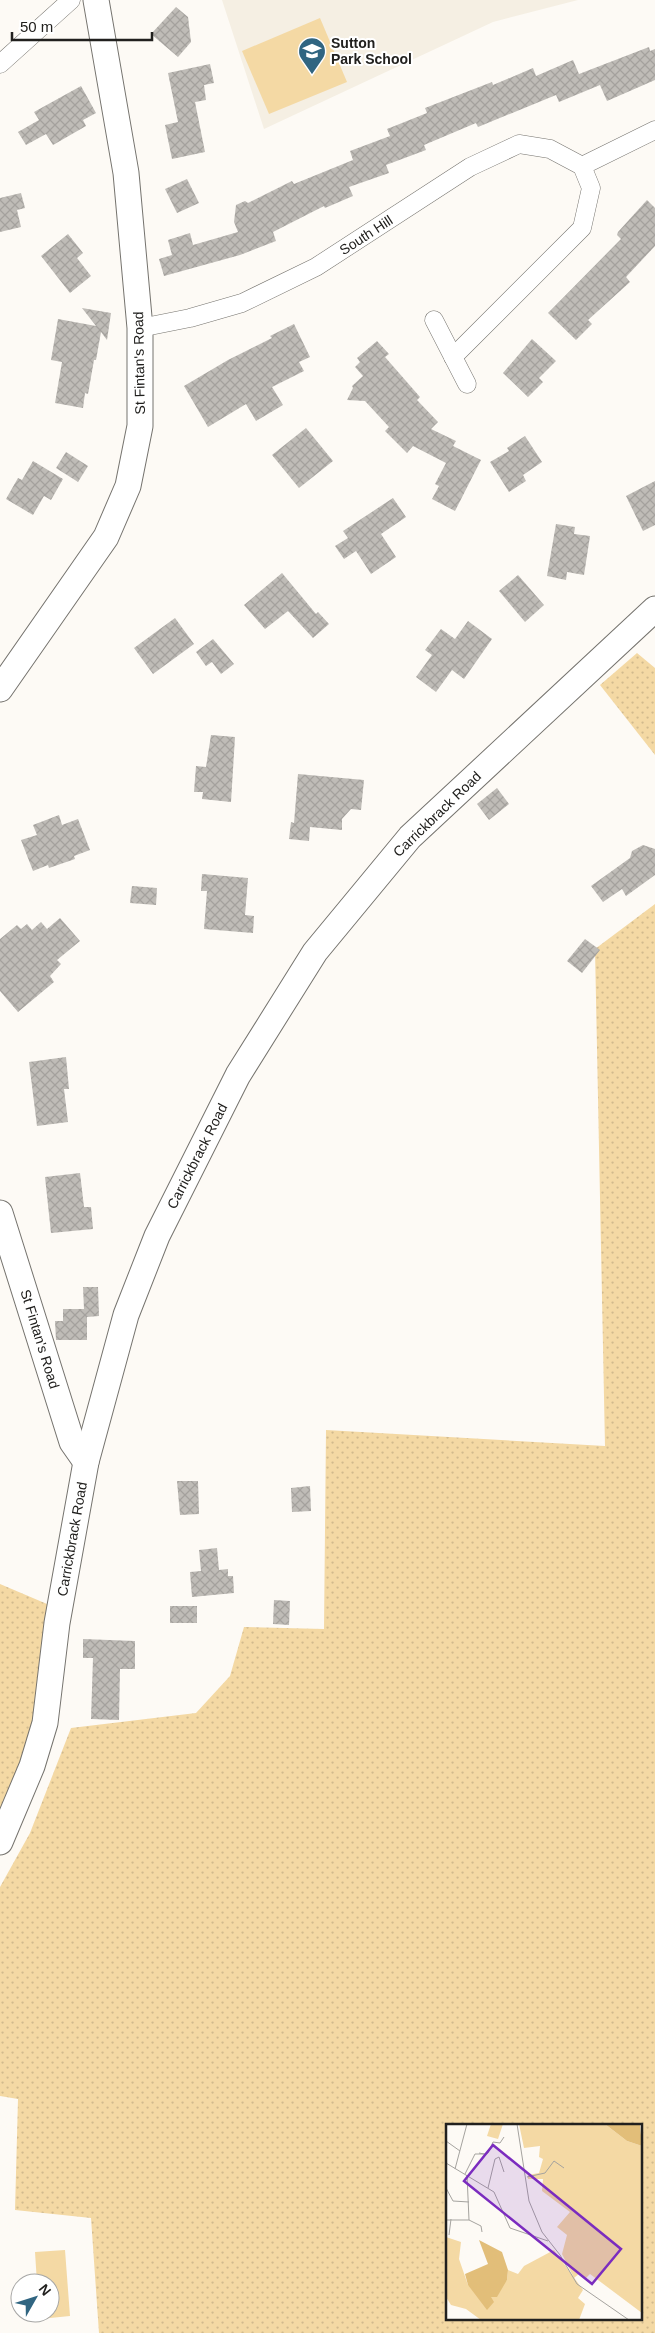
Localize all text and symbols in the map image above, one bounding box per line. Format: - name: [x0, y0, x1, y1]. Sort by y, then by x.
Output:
- scale bar: [12, 10, 152, 42]
- text: 50 m: [20, 18, 53, 35]
- place label: Sutton Park School: [331, 35, 412, 67]
- school or university icon: Sutton Park School: [297, 36, 327, 75]
- street label: South Hill: [337, 212, 395, 258]
- street label: St Fintan's Road: [130, 311, 148, 415]
- street label: Carrickbrack Road: [390, 768, 484, 860]
- street label: Carrickbrack Road: [164, 1101, 230, 1211]
- street label: St Fintan's Road: [17, 1287, 63, 1391]
- street label: Carrickbrack Road: [54, 1481, 90, 1597]
- inset map: [446, 2124, 642, 2320]
- north arrow: [10, 2273, 60, 2323]
- text: N: [36, 2281, 55, 2299]

